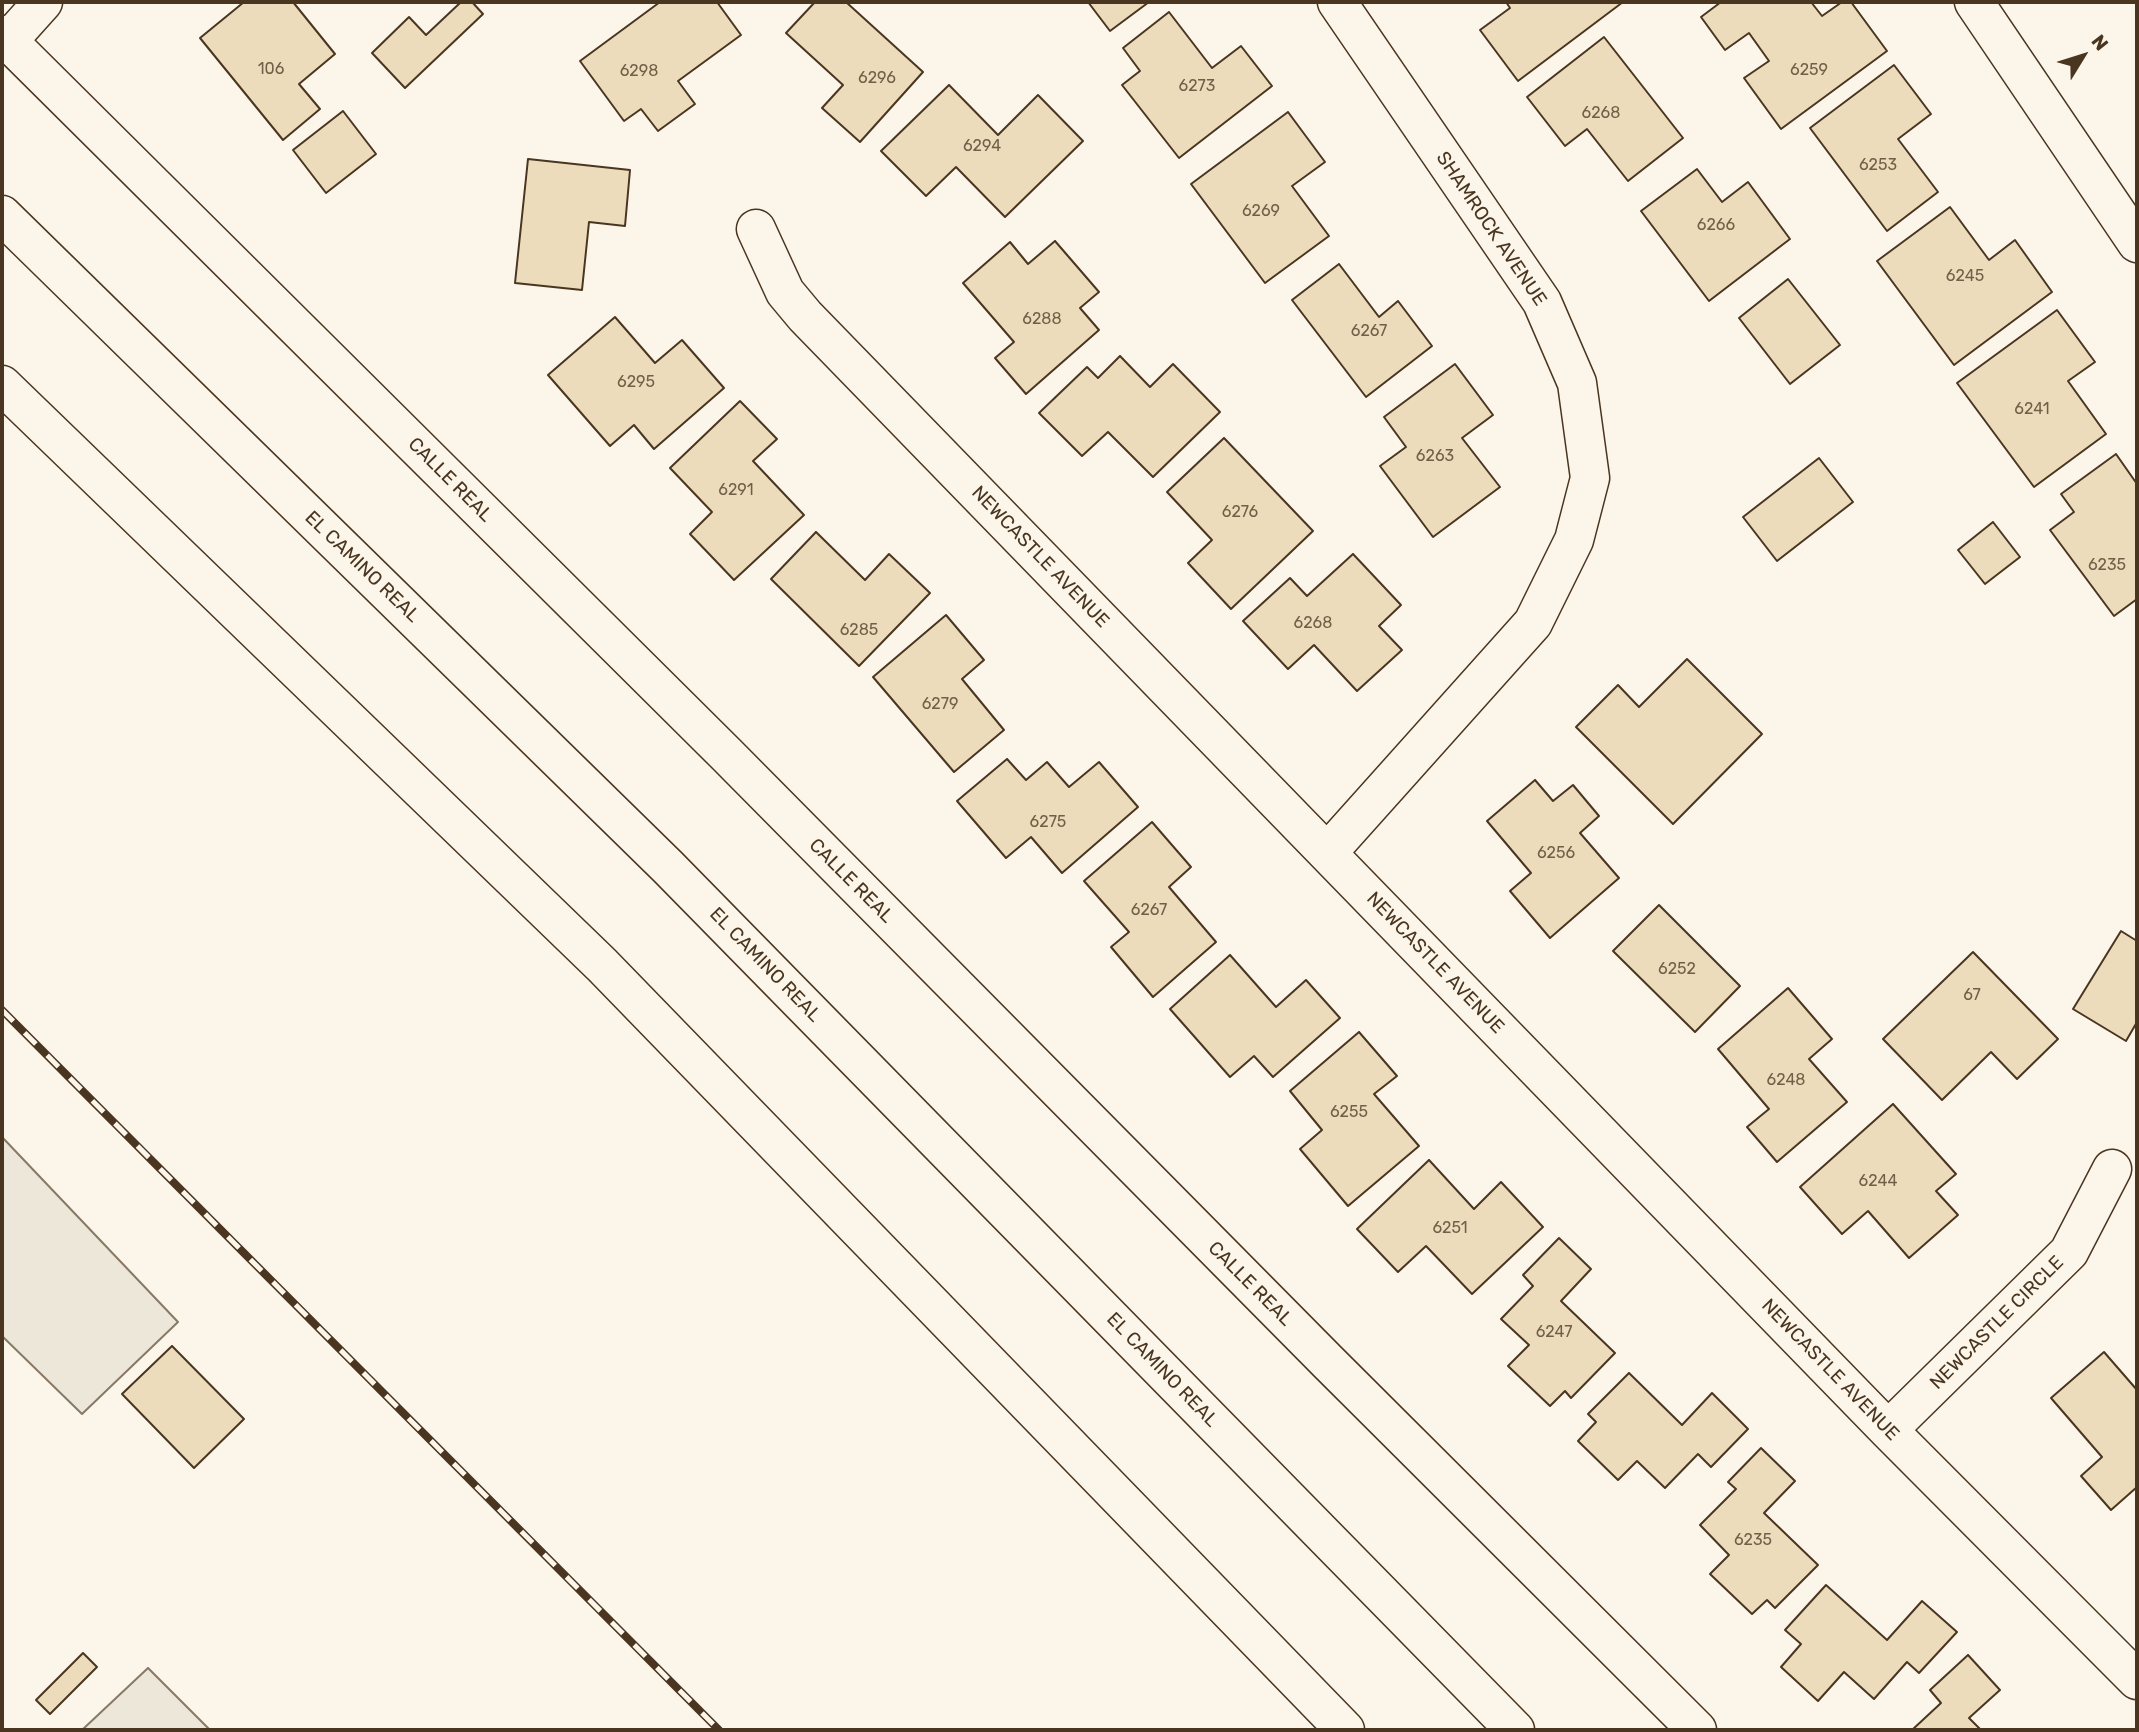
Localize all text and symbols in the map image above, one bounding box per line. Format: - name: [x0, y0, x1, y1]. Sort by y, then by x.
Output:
- north arrow: [2048, 21, 2118, 91]
- text: N: [2087, 30, 2113, 55]
- house number: 106: [258, 59, 284, 79]
- house number: 6259: [1790, 60, 1828, 80]
- house number: 6298: [620, 61, 658, 81]
- house number: 6296: [858, 68, 896, 88]
- house number: 6273: [1179, 76, 1215, 96]
- house number: 6268: [1582, 103, 1620, 123]
- house number: 6294: [963, 136, 1001, 156]
- street label: SHAMROCK AVENUE: [1431, 148, 1551, 310]
- house number: 6253: [1859, 155, 1897, 175]
- house number: 6269: [1242, 201, 1280, 221]
- house number: 6266: [1697, 215, 1735, 235]
- house number: 6245: [1946, 266, 1984, 286]
- house number: 6288: [1022, 309, 1062, 329]
- house number: 6267: [1351, 321, 1387, 341]
- house number: 6295: [617, 372, 655, 392]
- house number: 6241: [2014, 399, 2050, 419]
- street label: CALLE REAL: [403, 433, 497, 527]
- house number: 6263: [1416, 446, 1454, 466]
- house number: 6291: [718, 480, 754, 500]
- street label: NEWCASTLE AVENUE: [966, 481, 1114, 633]
- house number: 6276: [1222, 502, 1258, 522]
- street label: EL CAMINO REAL: [300, 507, 424, 627]
- house number: 6235: [2088, 555, 2126, 575]
- house number: 6268: [1294, 613, 1332, 633]
- house number: 6285: [840, 620, 878, 640]
- house number: 6279: [922, 694, 958, 714]
- house number: 6275: [1030, 812, 1066, 832]
- street label: CALLE REAL: [804, 834, 898, 928]
- house number: 6256: [1537, 843, 1575, 863]
- street label: NEWCASTLE AVENUE: [1361, 887, 1509, 1039]
- house number: 6267: [1131, 900, 1167, 920]
- street label: EL CAMINO REAL: [705, 903, 825, 1027]
- house number: 6252: [1658, 959, 1696, 979]
- house number: 67: [1963, 985, 1981, 1005]
- house number: 6248: [1767, 1070, 1805, 1090]
- house number: 6255: [1330, 1102, 1368, 1122]
- house number: 6244: [1859, 1171, 1897, 1191]
- house number: 6251: [1432, 1218, 1468, 1238]
- street label: CALLE REAL: [1203, 1237, 1297, 1331]
- street label: NEWCASTLE CIRCLE: [1925, 1251, 2069, 1395]
- street label: NEWCASTLE AVENUE: [1756, 1294, 1904, 1446]
- street label: EL CAMINO REAL: [1102, 1308, 1222, 1432]
- house number: 6247: [1536, 1322, 1572, 1342]
- house number: 6235: [1734, 1530, 1772, 1550]

